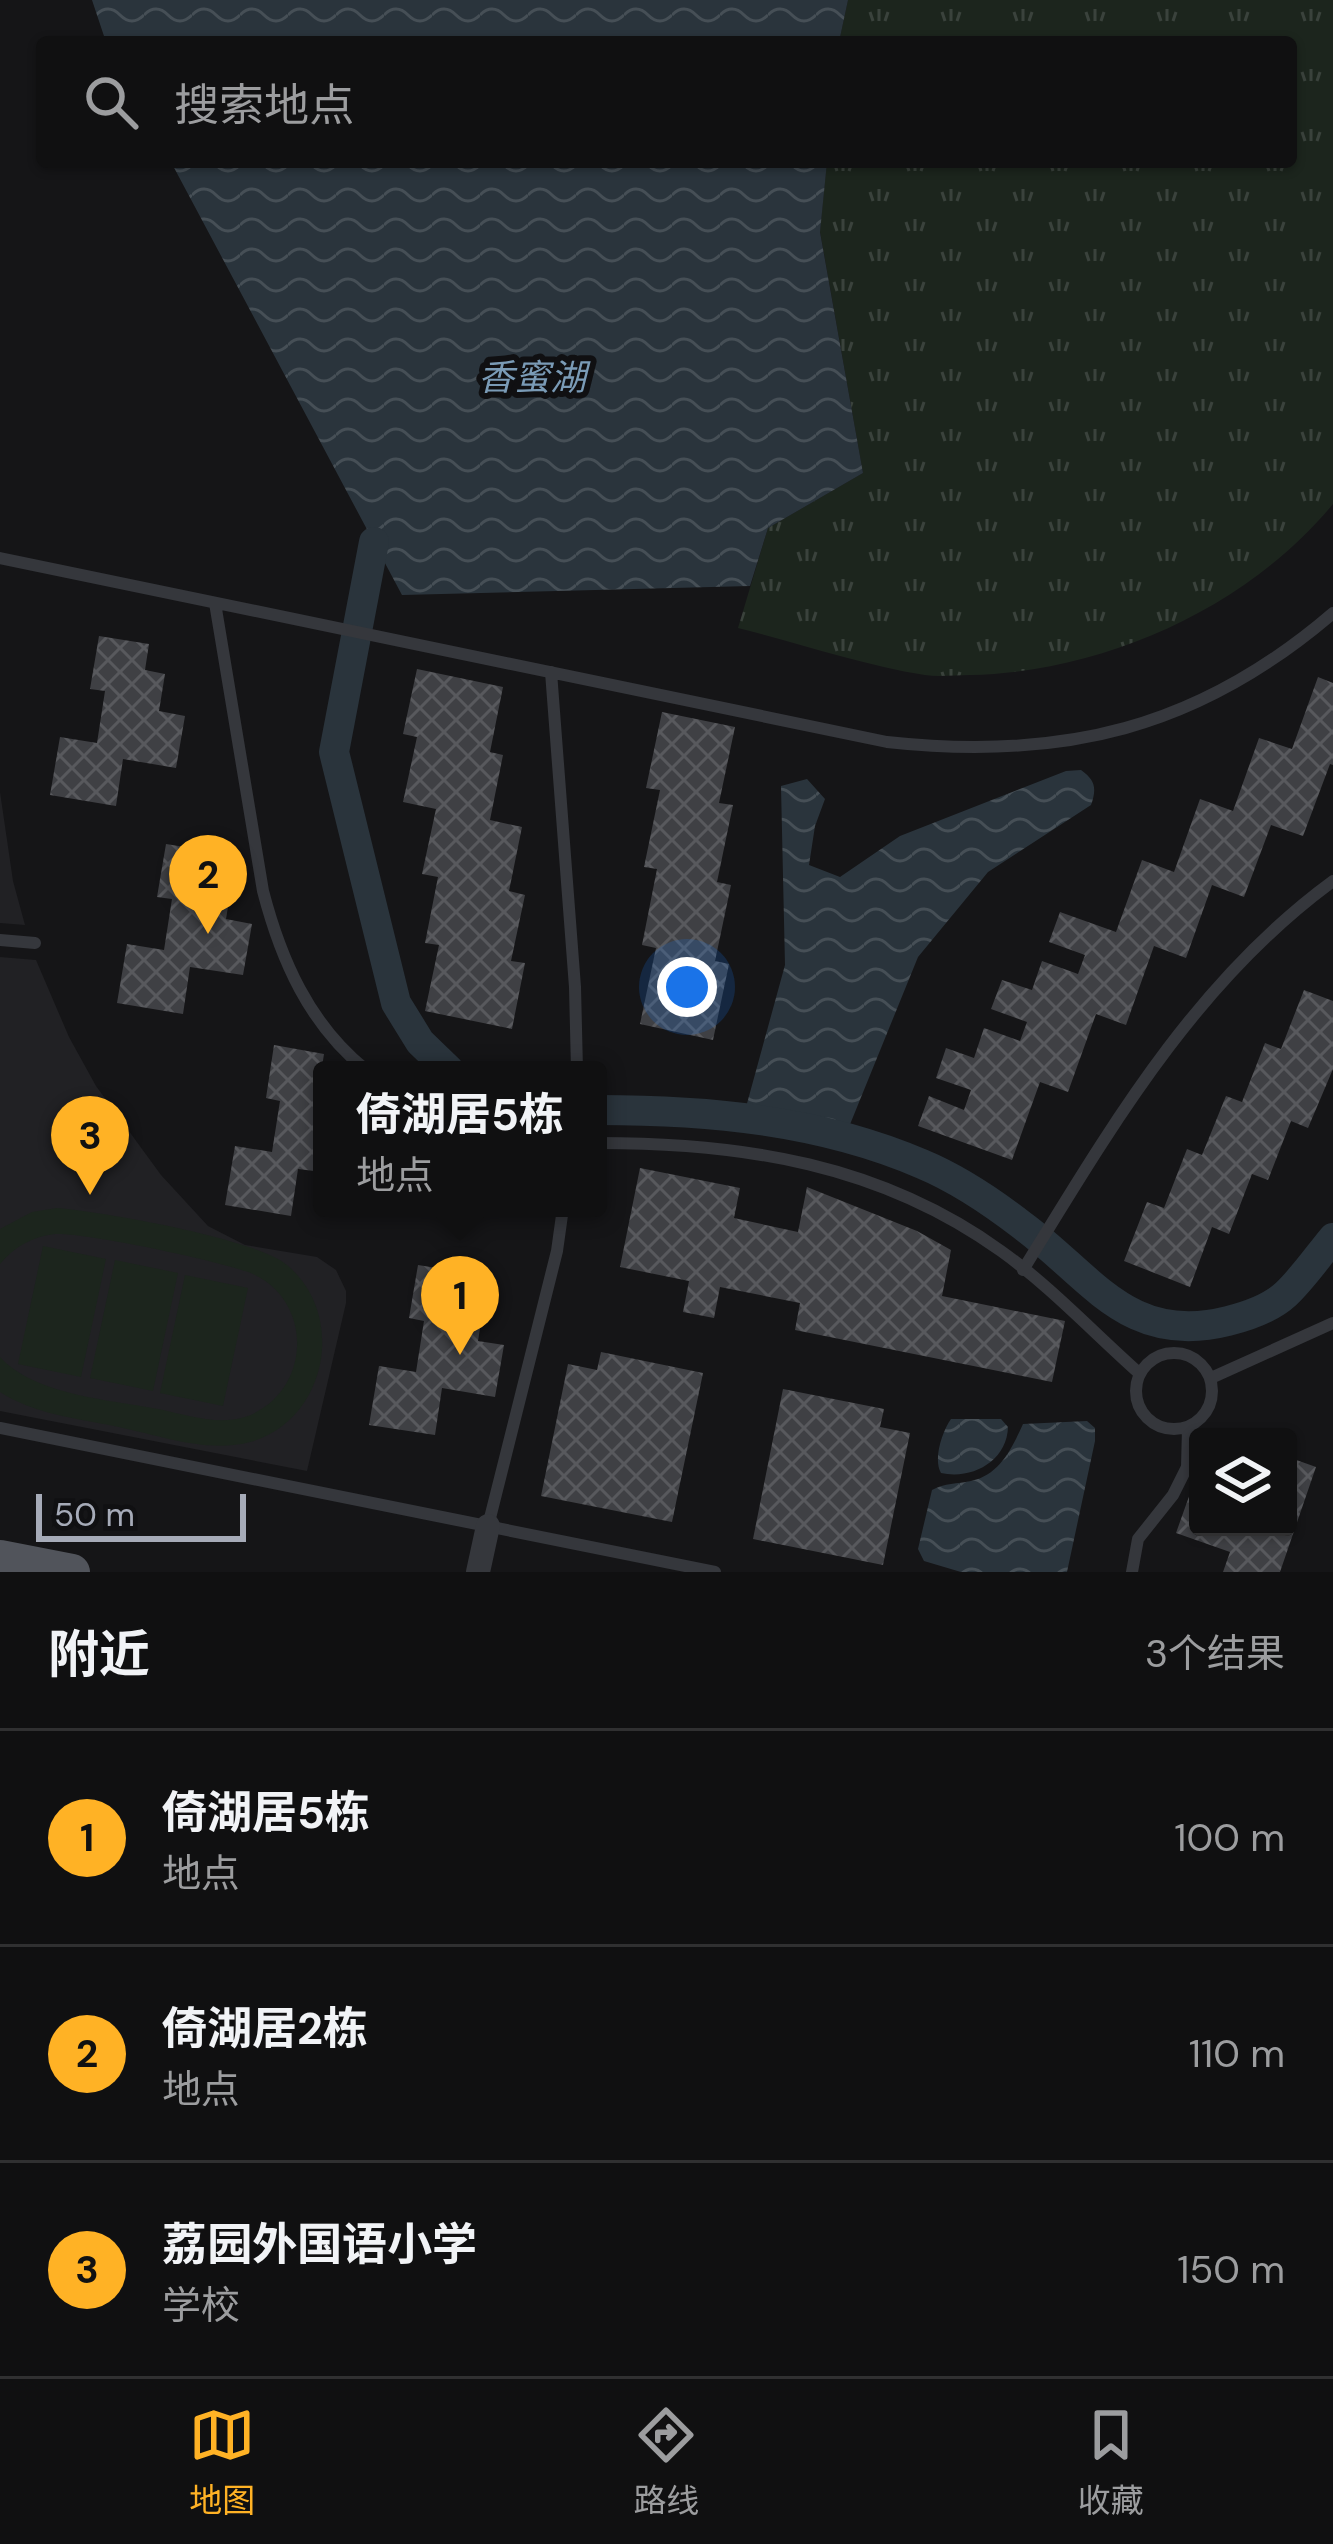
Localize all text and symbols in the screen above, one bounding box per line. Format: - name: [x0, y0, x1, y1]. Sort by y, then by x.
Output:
- search box: [36, 36, 1297, 168]
- icon: search: [78, 69, 144, 135]
- text: 搜索地点: [174, 76, 354, 135]
- water label: 香蜜湖: [478, 354, 591, 401]
- pin: 2: [169, 835, 247, 934]
- your location: [657, 957, 717, 1017]
- popup: [313, 1061, 607, 1217]
- text: 倚湖居5栋: [356, 1085, 564, 1144]
- pin: 3: [51, 1096, 129, 1195]
- text: 地点: [356, 1150, 434, 1201]
- pin: 1: [421, 1256, 499, 1355]
- map controls: [1189, 1428, 1297, 1536]
- button: layers: [1189, 1428, 1297, 1536]
- scale bar: [36, 1488, 246, 1541]
- text: 50 m: [54, 1493, 135, 1536]
- text: 附近: [48, 1621, 150, 1688]
- text: 3个结果: [1145, 1628, 1285, 1679]
- text: 倚湖居5栋: [162, 1783, 370, 1842]
- text: 1: [80, 1812, 94, 1863]
- text: 100 m: [1174, 1812, 1285, 1863]
- text: 地点: [162, 1848, 240, 1899]
- text: 倚湖居2栋: [162, 1999, 368, 2058]
- text: 2: [76, 2028, 98, 2079]
- text: 110 m: [1189, 2028, 1285, 2079]
- text: 地点: [162, 2064, 240, 2115]
- text: 荔园外国语小学: [162, 2215, 477, 2274]
- text: 3: [75, 2244, 99, 2295]
- text: 150 m: [1177, 2244, 1285, 2295]
- text: 学校: [162, 2280, 240, 2331]
- tab: 地图: [189, 2402, 255, 2522]
- tab: 路线: [633, 2402, 699, 2522]
- tab: 收藏: [1078, 2402, 1144, 2522]

